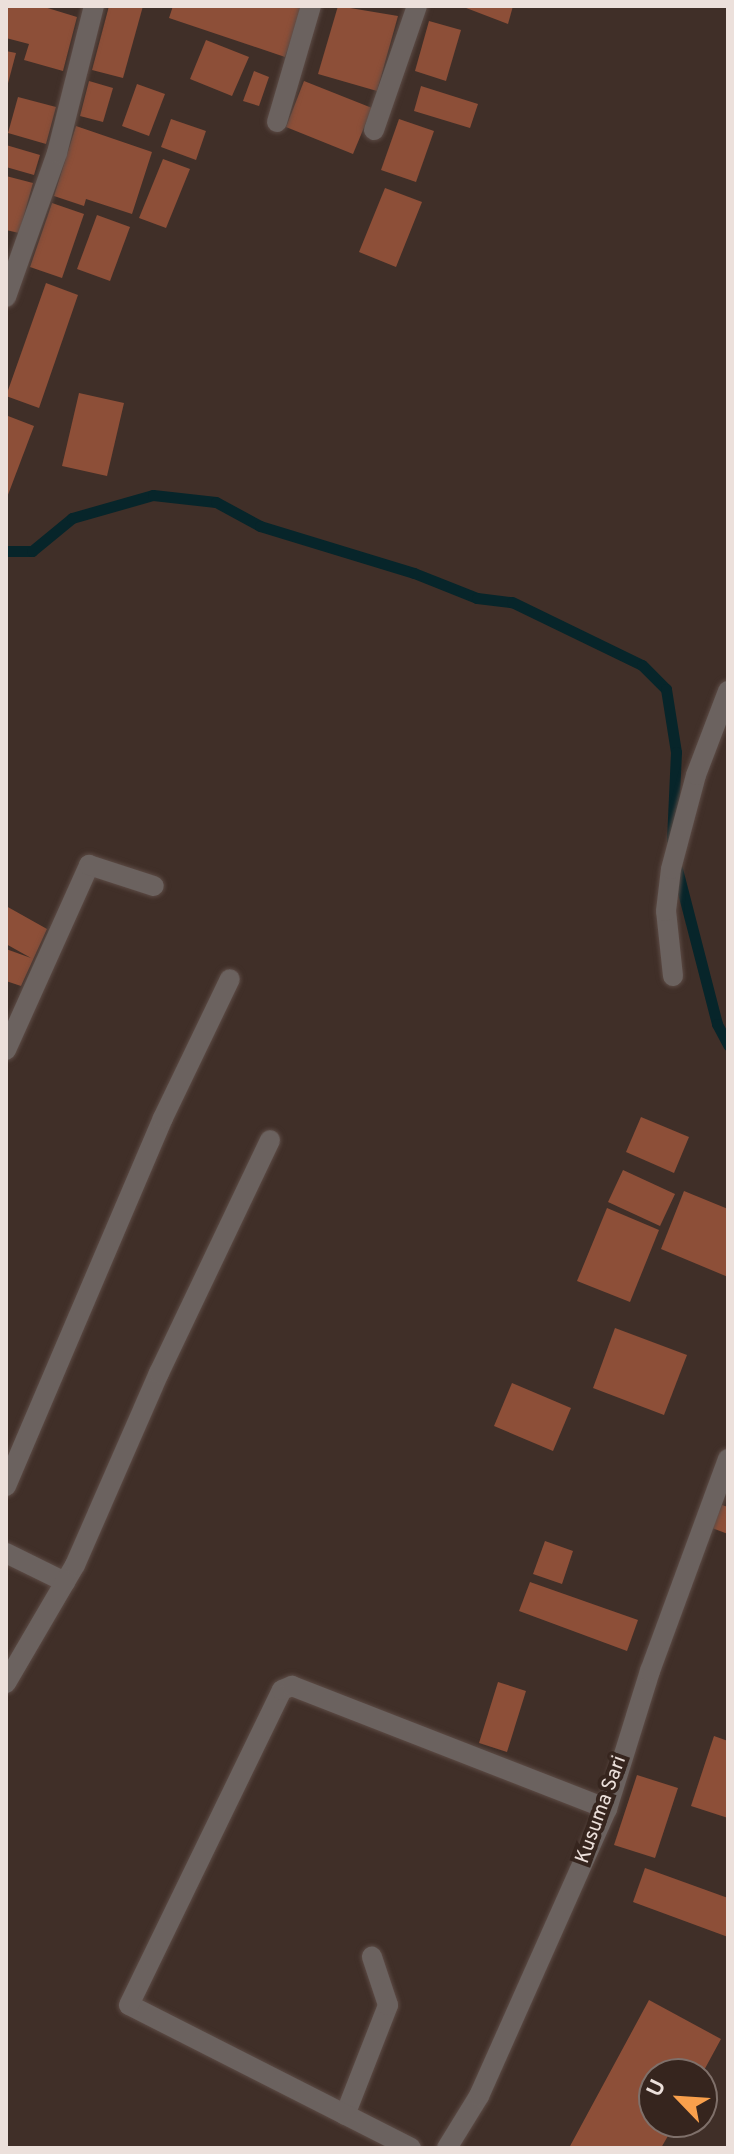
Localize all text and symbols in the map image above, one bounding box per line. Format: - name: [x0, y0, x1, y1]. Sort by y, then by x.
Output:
- street label: Kusuma Sari: [571, 1753, 633, 1867]
- north arrow: [638, 2058, 718, 2138]
- text: U: [642, 2076, 673, 2101]

